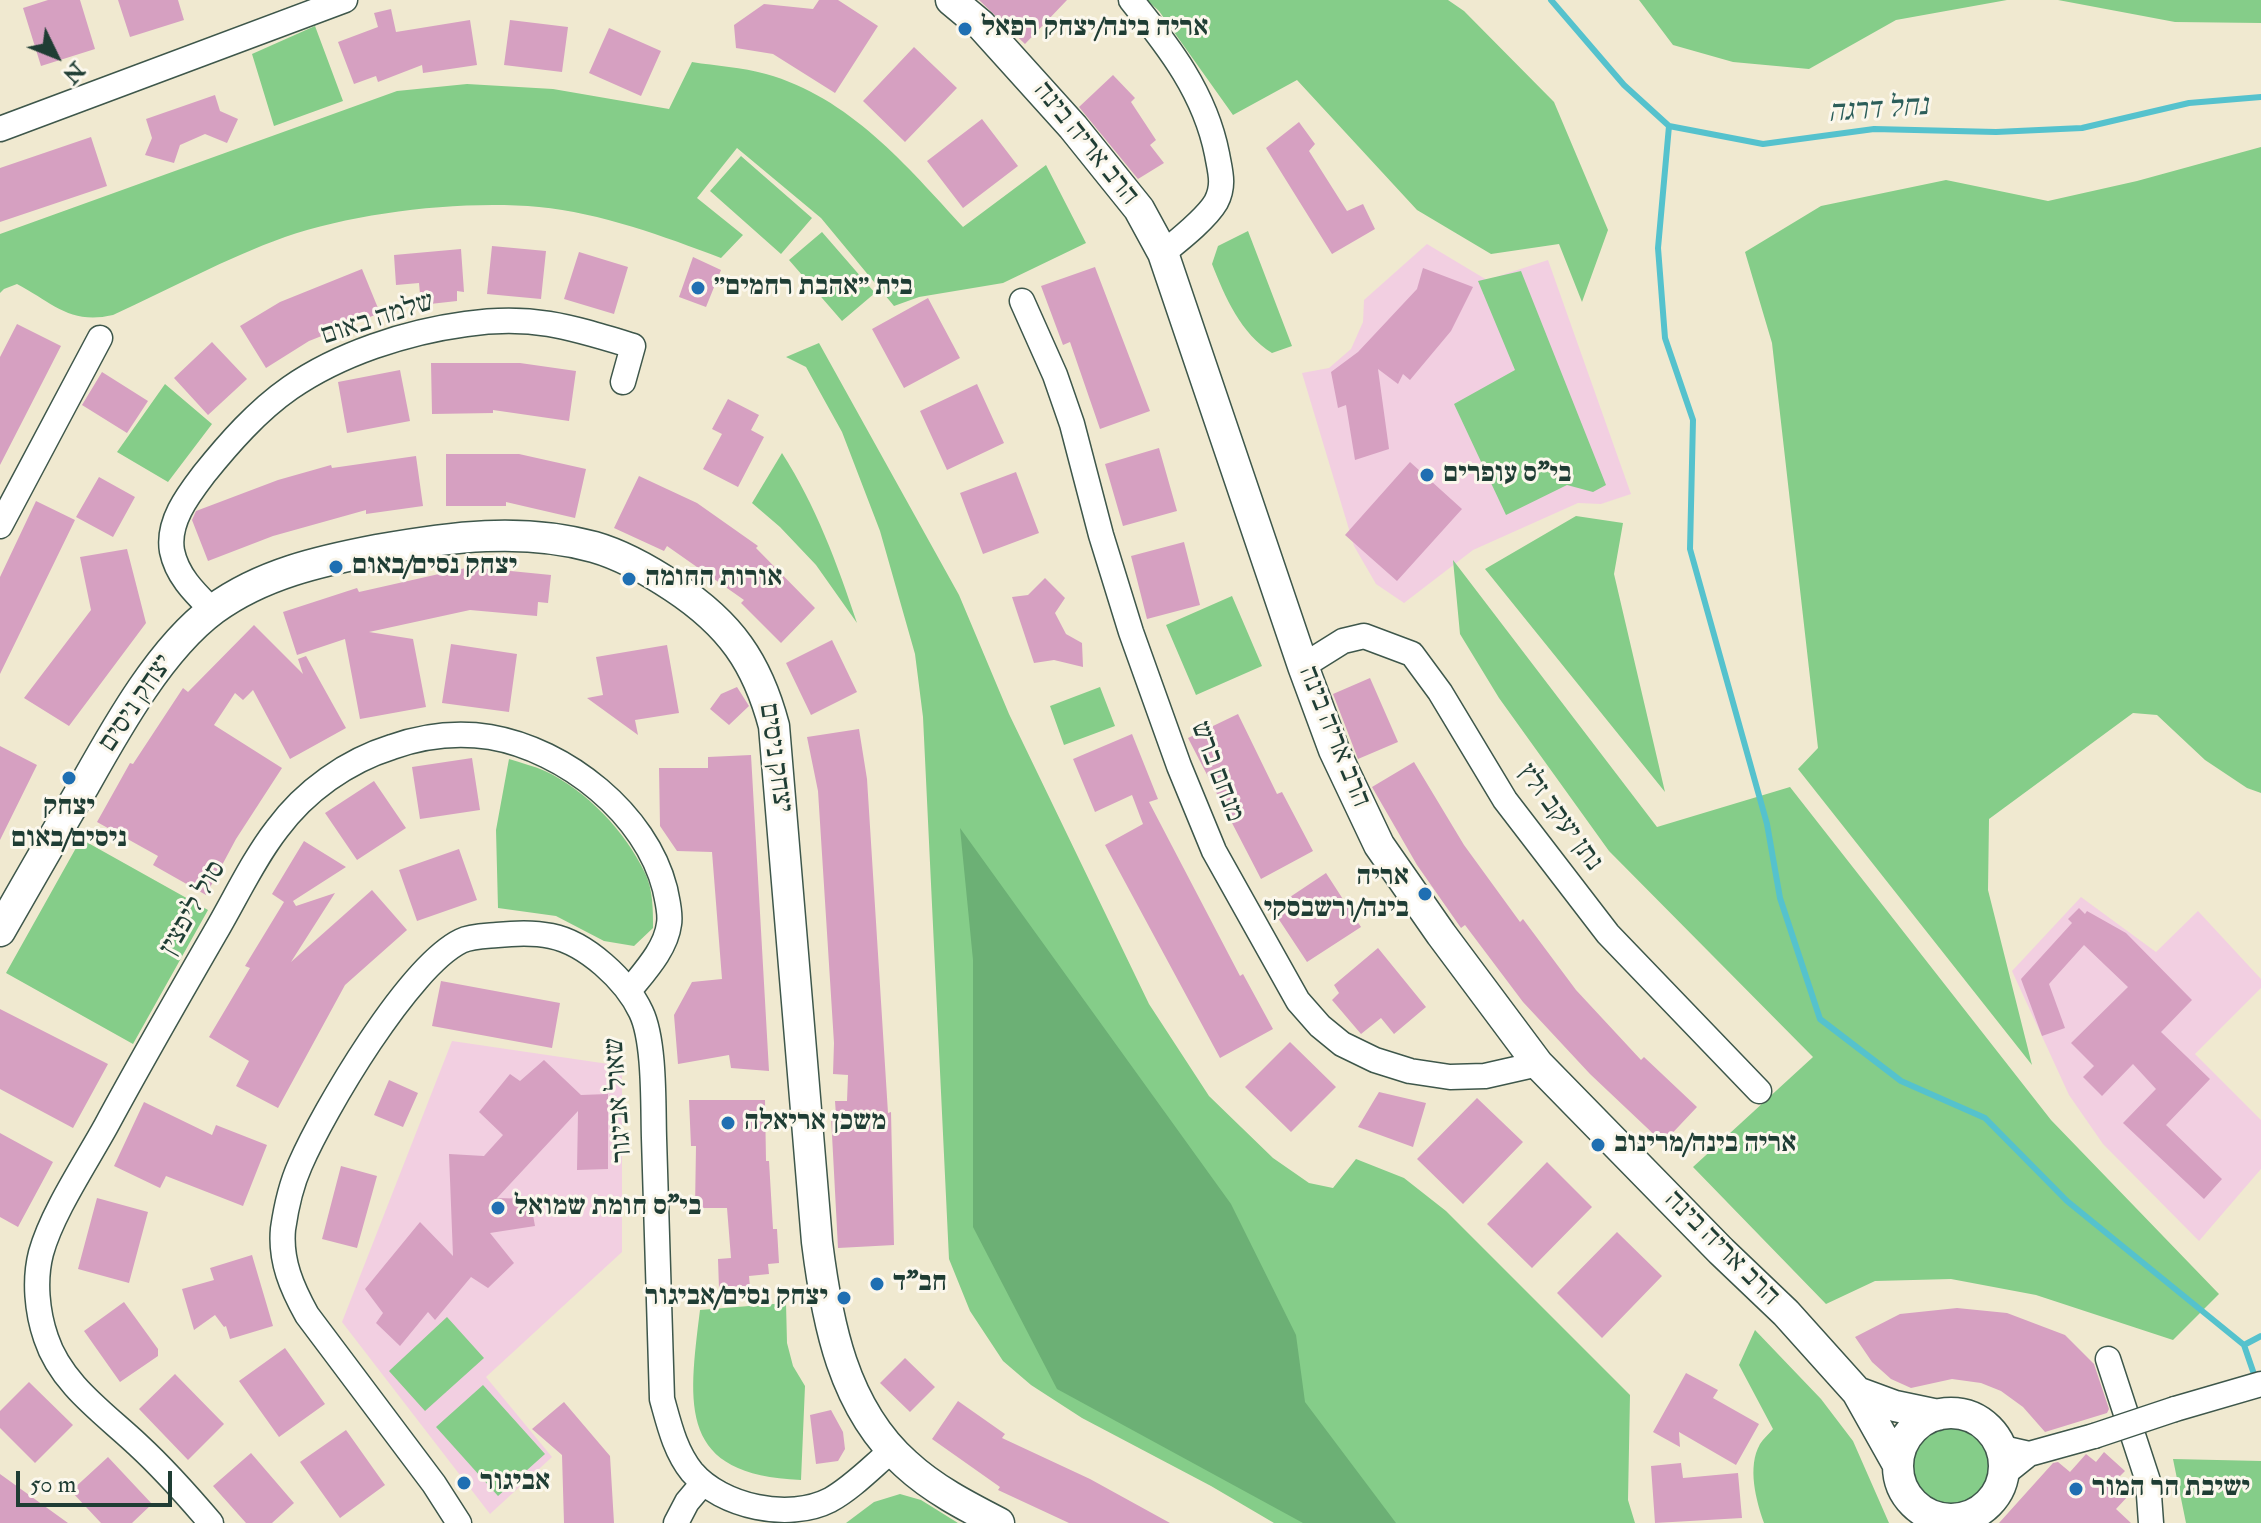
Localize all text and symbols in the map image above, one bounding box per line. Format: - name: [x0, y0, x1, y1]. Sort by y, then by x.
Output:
- place label: אריה בינה/יצחק רפאל: [981, 12, 1208, 46]
- north arrow: [16, 16, 96, 96]
- marker: אריה בינה/יצחק רפאל: [956, 20, 974, 38]
- text: N: [57, 56, 91, 89]
- street label: הרב אריה בינה: [1025, 75, 1145, 213]
- water label: נחל דרגה: [1827, 90, 1929, 132]
- place label: בית ״אהבת רחמים״: [714, 271, 913, 305]
- marker: בית ״אהבת רחמים״: [689, 279, 707, 297]
- street label: שלמה באום: [317, 286, 439, 354]
- place label: בי"ס עופרים: [1443, 458, 1572, 492]
- marker: בי"ס עופרים: [1418, 466, 1436, 484]
- place label: יצחק נסים/באום: [352, 550, 517, 584]
- marker: יצחק נסים/באום: [327, 558, 345, 576]
- place label: אורות החומה: [645, 562, 783, 596]
- marker: אורות החומה: [620, 570, 638, 588]
- street label: יצחק ניסים: [92, 649, 182, 759]
- street label: הרב אריה בינה: [1289, 661, 1377, 813]
- street label: יצחק ניסים: [750, 701, 798, 815]
- street label: מנחם ברש: [1182, 717, 1250, 827]
- street label: נתן יעקב זלץ: [1509, 758, 1609, 878]
- marker: יצחק ניסים/באום: [60, 769, 78, 787]
- place label: יצחק ניסים/באום: [11, 791, 127, 857]
- street label: סול ליפצין: [153, 855, 235, 963]
- place label: אריה בינה/ורשבסקי: [1264, 861, 1409, 927]
- marker: אריה בינה/ורשבסקי: [1416, 885, 1434, 903]
- street label: שאול אביגור: [599, 1036, 641, 1164]
- place label: משכן אריאלה: [744, 1106, 886, 1140]
- marker: משכן אריאלה: [719, 1114, 737, 1132]
- place label: אריה בינה/מרינוב: [1614, 1128, 1797, 1162]
- marker: אריה בינה/מרינוב: [1589, 1136, 1607, 1154]
- street label: הרב אריה בינה: [1656, 1184, 1786, 1314]
- place label: בי"ס חומת שמואל: [514, 1191, 701, 1225]
- marker: בי"ס חומת שמואל: [489, 1199, 507, 1217]
- place label: חב"ד: [893, 1267, 947, 1301]
- marker: חב"ד: [868, 1275, 886, 1293]
- place label: יצחק נסים/אביגור: [645, 1281, 828, 1315]
- marker: יצחק נסים/אביגור: [835, 1289, 853, 1307]
- scale bar: [20, 1455, 176, 1505]
- place label: אביגור: [480, 1466, 550, 1500]
- text: 50 m: [30, 1469, 76, 1500]
- place label: ישיבת הר המור: [2092, 1472, 2250, 1506]
- marker: אביגור: [455, 1474, 473, 1492]
- marker: ישיבת הר המור: [2067, 1480, 2085, 1498]

